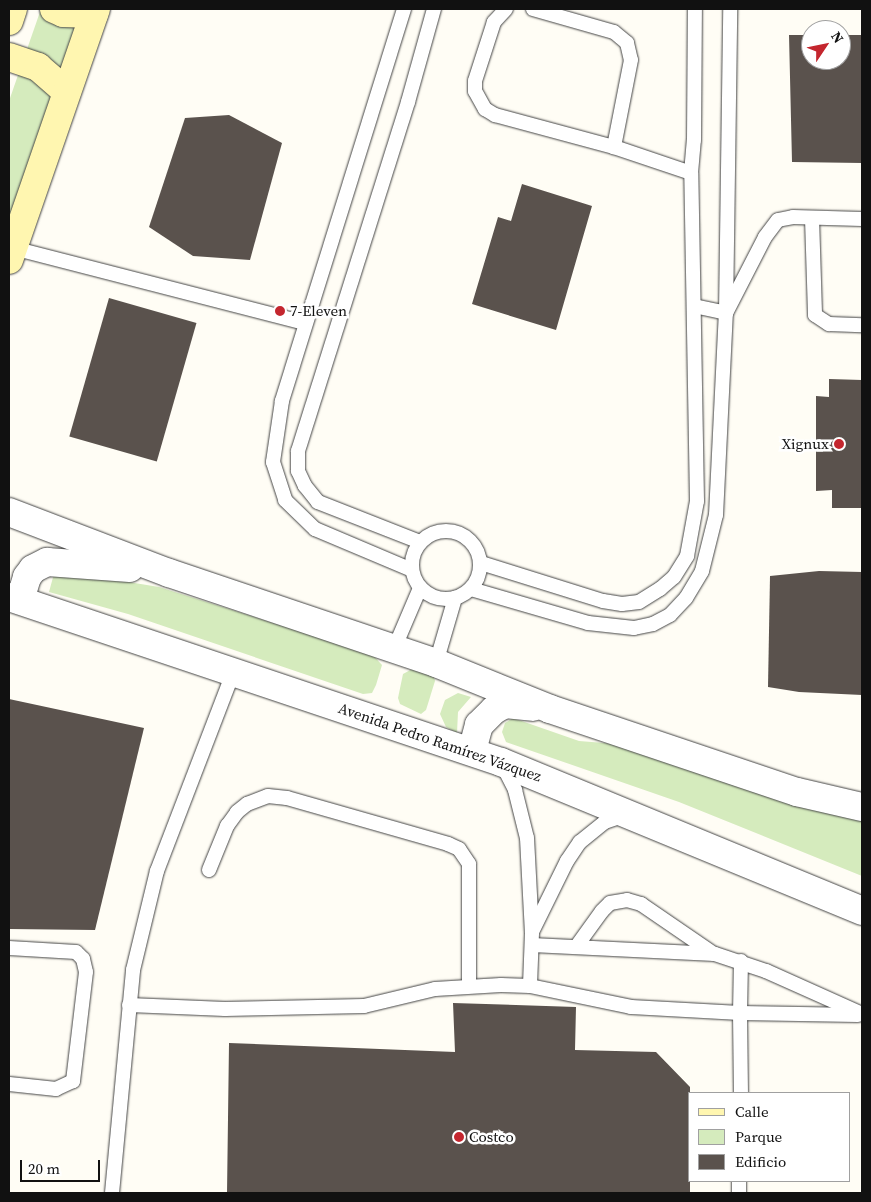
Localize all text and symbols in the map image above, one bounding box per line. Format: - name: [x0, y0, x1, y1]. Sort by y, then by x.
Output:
- north arrow: [801, 20, 851, 70]
- text: N: [826, 27, 849, 47]
- place label: 7-Eleven: [290, 302, 347, 320]
- marker: 7-Eleven: [274, 305, 286, 317]
- place label: Xignux: [781, 435, 829, 453]
- marker: Xignux: [833, 438, 845, 450]
- street label: Avenida Pedro Ramírez Vázquez: [336, 699, 544, 785]
- legend: [688, 1092, 851, 1182]
- text: Calle: [735, 1101, 769, 1122]
- text: Parque: [735, 1126, 782, 1147]
- place label: Costco: [469, 1128, 514, 1146]
- marker: Costco: [453, 1131, 465, 1143]
- scale bar: [22, 1150, 102, 1182]
- text: Edificio: [735, 1151, 786, 1172]
- text: 20 m: [28, 1158, 60, 1179]

